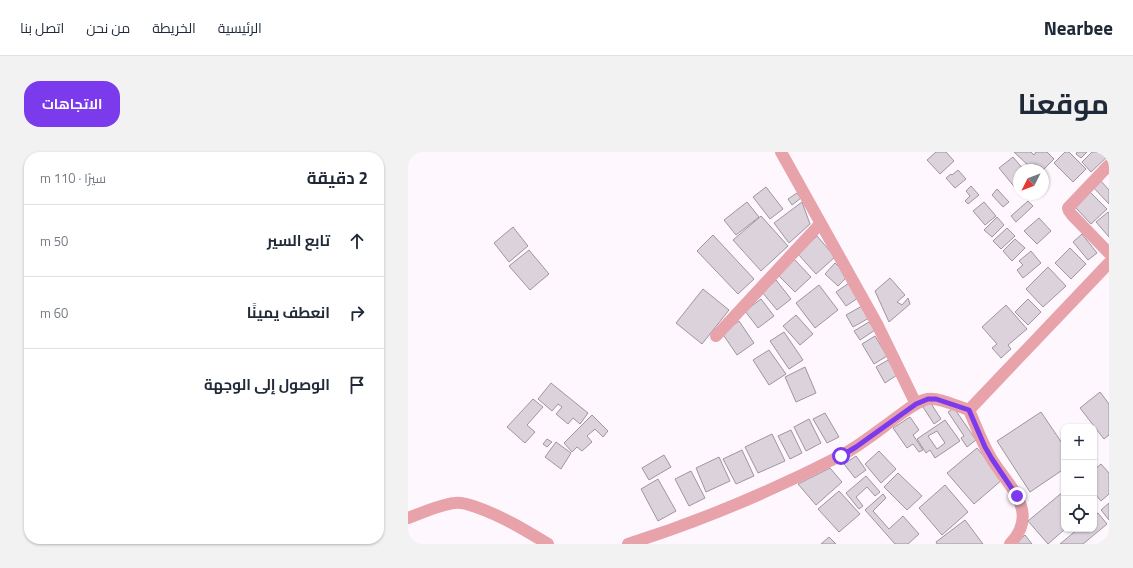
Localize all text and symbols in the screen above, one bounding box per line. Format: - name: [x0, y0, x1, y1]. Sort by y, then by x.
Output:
- text: Nearbee: [1044, 13, 1113, 42]
- text: اتصل بنا: [20, 17, 64, 38]
- text: من نحن: [86, 17, 130, 38]
- text: الخريطة: [152, 17, 196, 38]
- text: الرئيسية: [218, 17, 262, 38]
- button: الاتجاهات: [24, 81, 120, 127]
- text: موقعنا: [1018, 82, 1109, 125]
- north arrow: [1013, 164, 1049, 200]
- text: 2 دقيقة: [307, 165, 368, 191]
- text: سيرًا · 110 m: [40, 168, 106, 188]
- text: تابع السير: [267, 229, 330, 252]
- icon: ahead: [346, 230, 368, 252]
- text: 50 m: [40, 231, 68, 251]
- text: انعطف يمينًا: [247, 301, 330, 324]
- icon: right: [346, 302, 368, 324]
- text: 60 m: [40, 303, 68, 323]
- text: الوصول إلى الوجهة: [204, 373, 330, 396]
- icon: arrive: [346, 374, 368, 396]
- map controls: [1061, 424, 1097, 532]
- button: +: [1061, 424, 1097, 460]
- route start: [832, 447, 850, 465]
- button: −: [1061, 460, 1097, 496]
- route end: [1008, 487, 1026, 505]
- button: locate: [1061, 496, 1097, 532]

